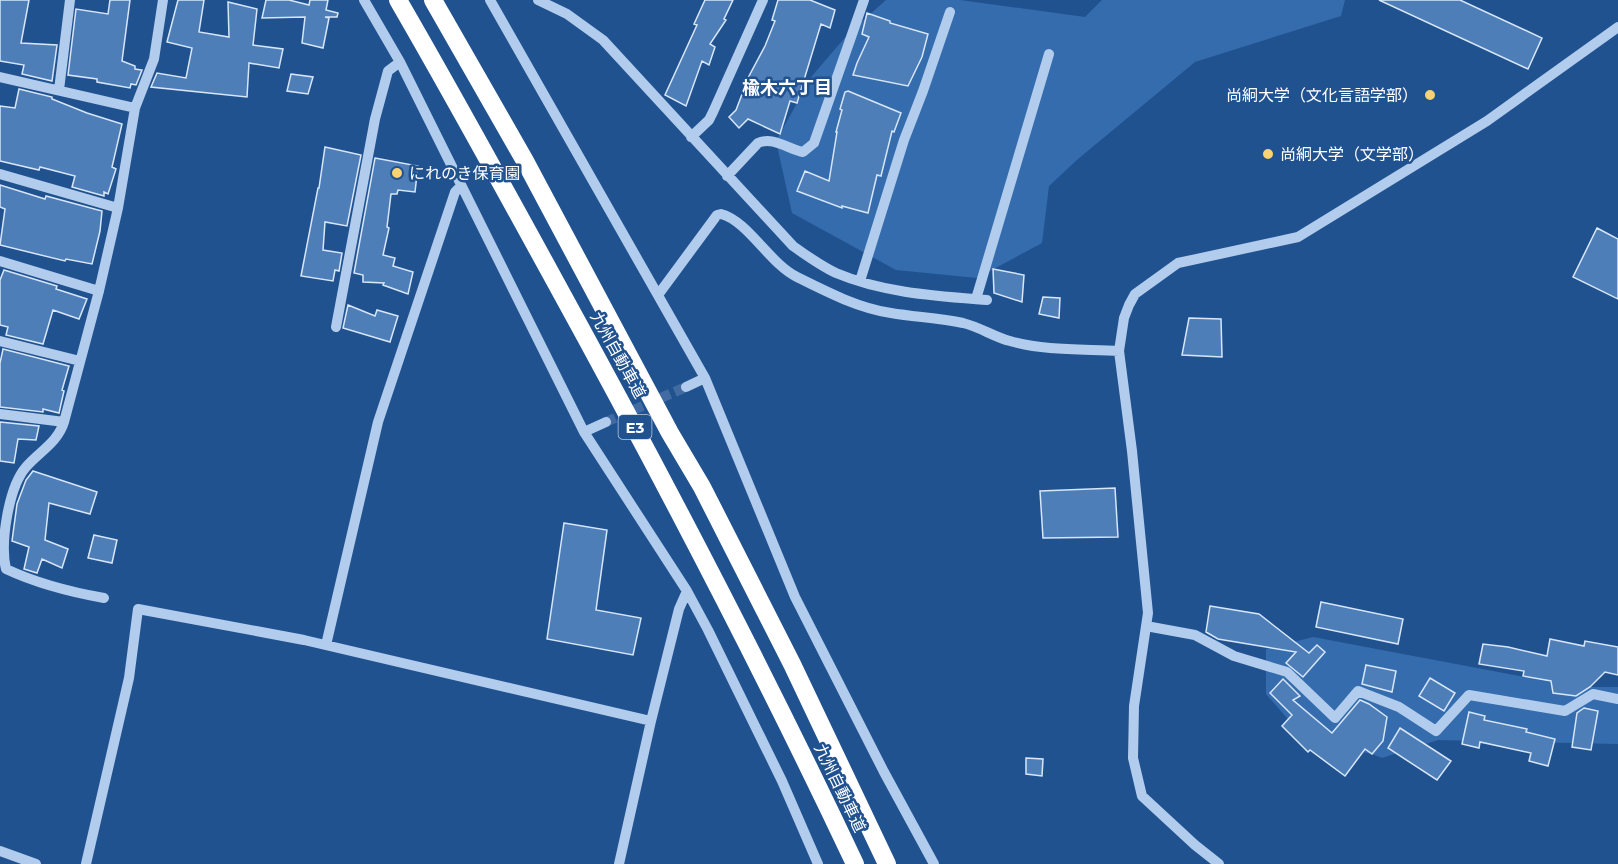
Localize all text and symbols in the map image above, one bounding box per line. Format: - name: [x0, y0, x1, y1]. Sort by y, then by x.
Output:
- district label: 楡木六丁目: [742, 77, 832, 99]
- place label: 尚絅大学（文化言語学部）: [1226, 86, 1418, 105]
- marker: 尚絅大学（文化言語学部）: [1423, 88, 1437, 102]
- place label: 尚絅大学（文学部）: [1280, 145, 1424, 164]
- marker: 尚絅大学（文学部）: [1261, 147, 1275, 161]
- place label: にれのき保育園: [409, 164, 521, 183]
- marker: にれのき保育園: [390, 166, 404, 180]
- street label: 九州自動車道: [586, 308, 650, 402]
- road number: E3: [618, 415, 652, 439]
- street label: 九州自動車道: [810, 741, 870, 835]

